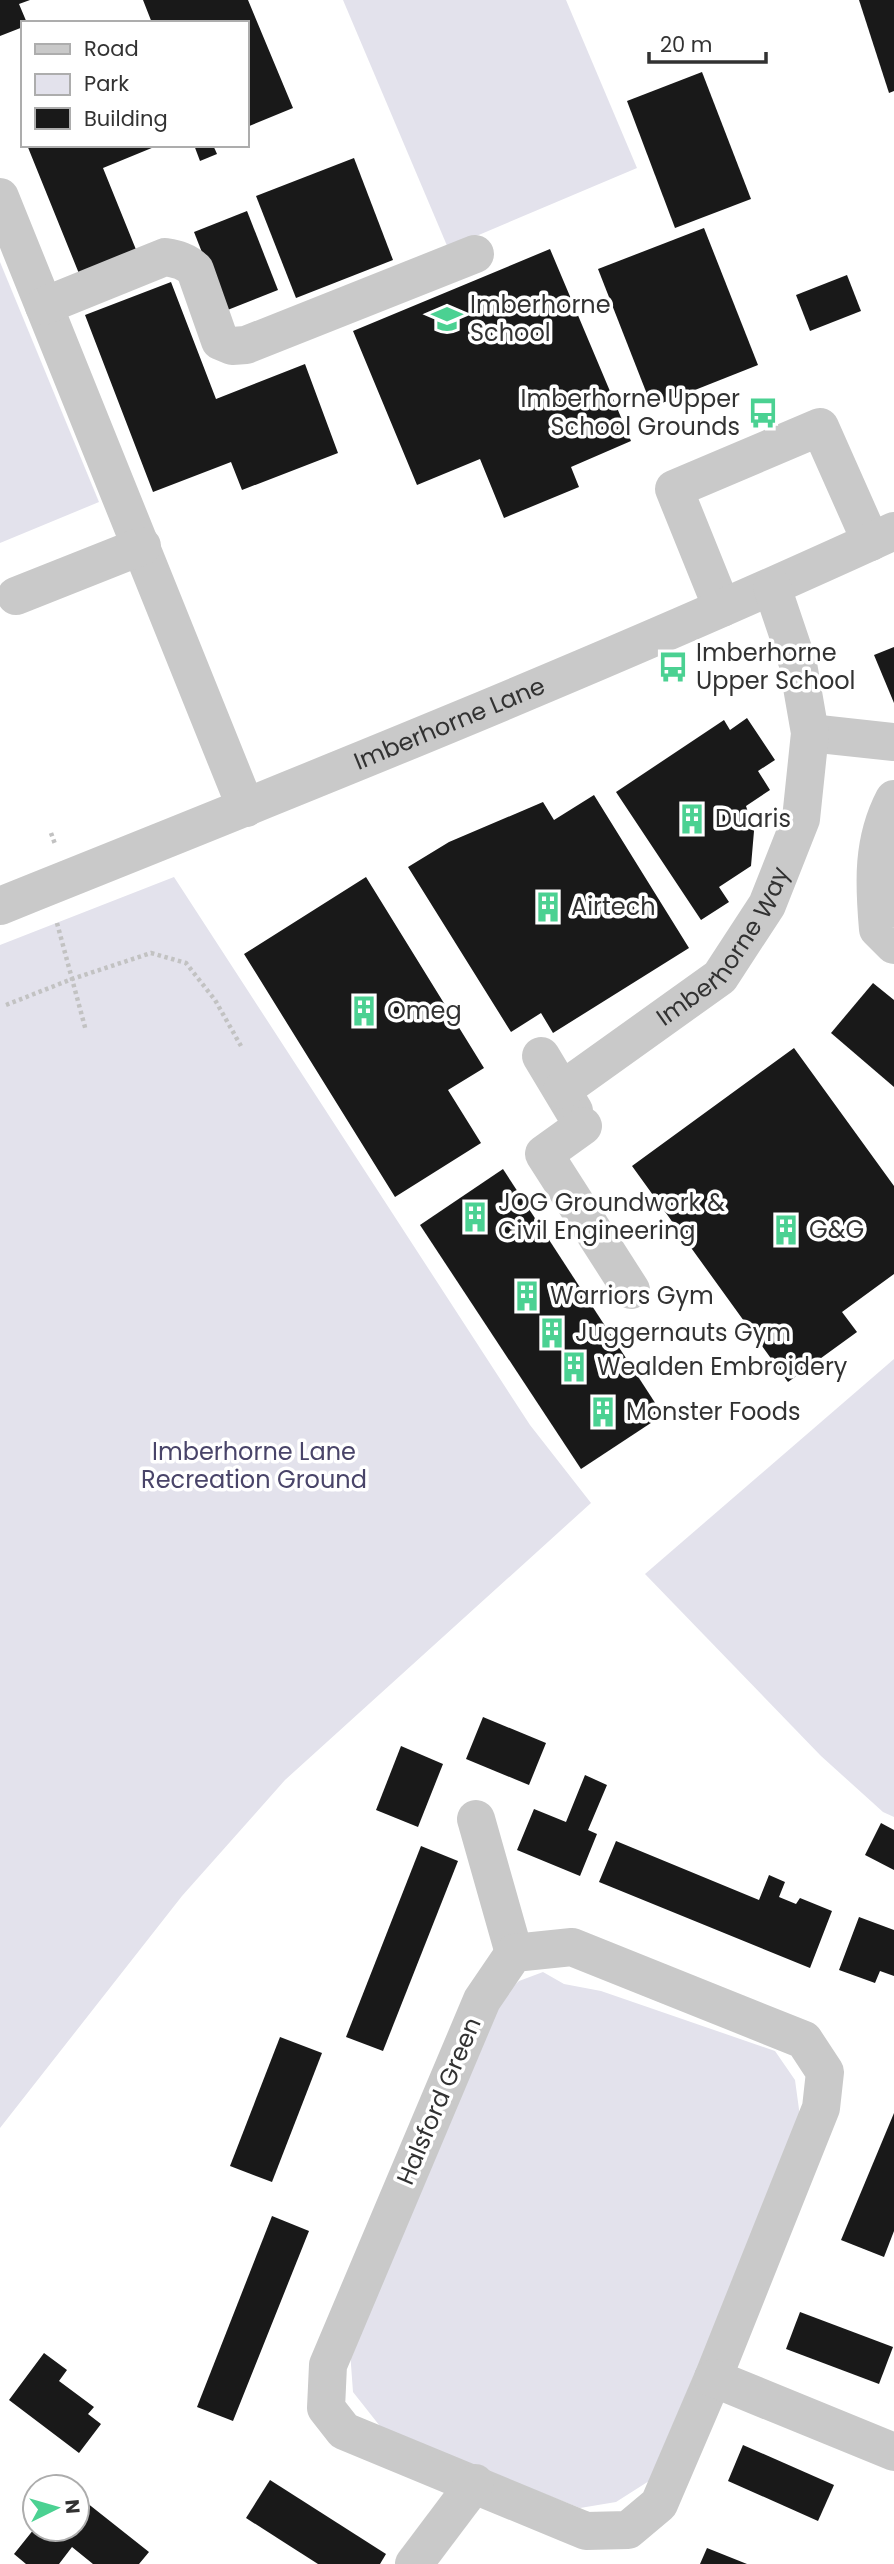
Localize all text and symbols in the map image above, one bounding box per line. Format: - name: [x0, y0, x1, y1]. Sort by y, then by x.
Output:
- legend: [21, 21, 248, 147]
- scale bar: [649, 21, 766, 65]
- text: 20 m: [660, 30, 713, 59]
- text: Road: [84, 34, 139, 63]
- text: Park: [84, 69, 129, 98]
- text: Building: [84, 104, 168, 133]
- place label: Imberhorne School: [470, 288, 611, 349]
- school or university icon: Imberhorne School: [430, 302, 464, 336]
- place label: Imberhorne Upper School Grounds: [521, 382, 740, 443]
- bus stop icon: Imberhorne Upper School Grounds: [746, 396, 780, 430]
- place label: Imberhorne Upper School: [696, 636, 856, 697]
- bus stop icon: Imberhorne Upper School: [656, 650, 690, 684]
- street label: Imberhorne Lane: [349, 669, 550, 778]
- building icon: Duaris: [675, 802, 709, 836]
- place label: Duaris: [715, 802, 791, 835]
- street label: Imberhorne Way: [650, 861, 797, 1033]
- building icon: Airtech: [531, 890, 565, 924]
- place label: Airtech: [571, 890, 656, 923]
- building icon: Omeg: [347, 994, 381, 1028]
- place label: Omeg: [387, 994, 462, 1027]
- place label: JOG Groundwork & Civil Engineering: [498, 1186, 725, 1247]
- building icon: JOG Groundwork & Civil Engineering: [458, 1200, 492, 1234]
- building icon: G&G: [769, 1213, 803, 1247]
- place label: G&G: [809, 1213, 864, 1246]
- building icon: Warriors Gym: [510, 1279, 544, 1313]
- place label: Warriors Gym: [550, 1279, 714, 1312]
- building icon: Juggernauts Gym: [535, 1316, 569, 1350]
- place label: Juggernauts Gym: [575, 1316, 791, 1349]
- building icon: Wealden Embroidery: [557, 1350, 591, 1384]
- place label: Wealden Embroidery: [597, 1350, 848, 1383]
- building icon: Monster Foods: [586, 1395, 620, 1429]
- place label: Monster Foods: [626, 1395, 800, 1428]
- park label: Imberhorne Lane Recreation Ground: [141, 1435, 367, 1496]
- street label: Halsford Green: [388, 2012, 489, 2190]
- north arrow: [21, 2473, 91, 2543]
- text: N: [58, 2498, 87, 2515]

